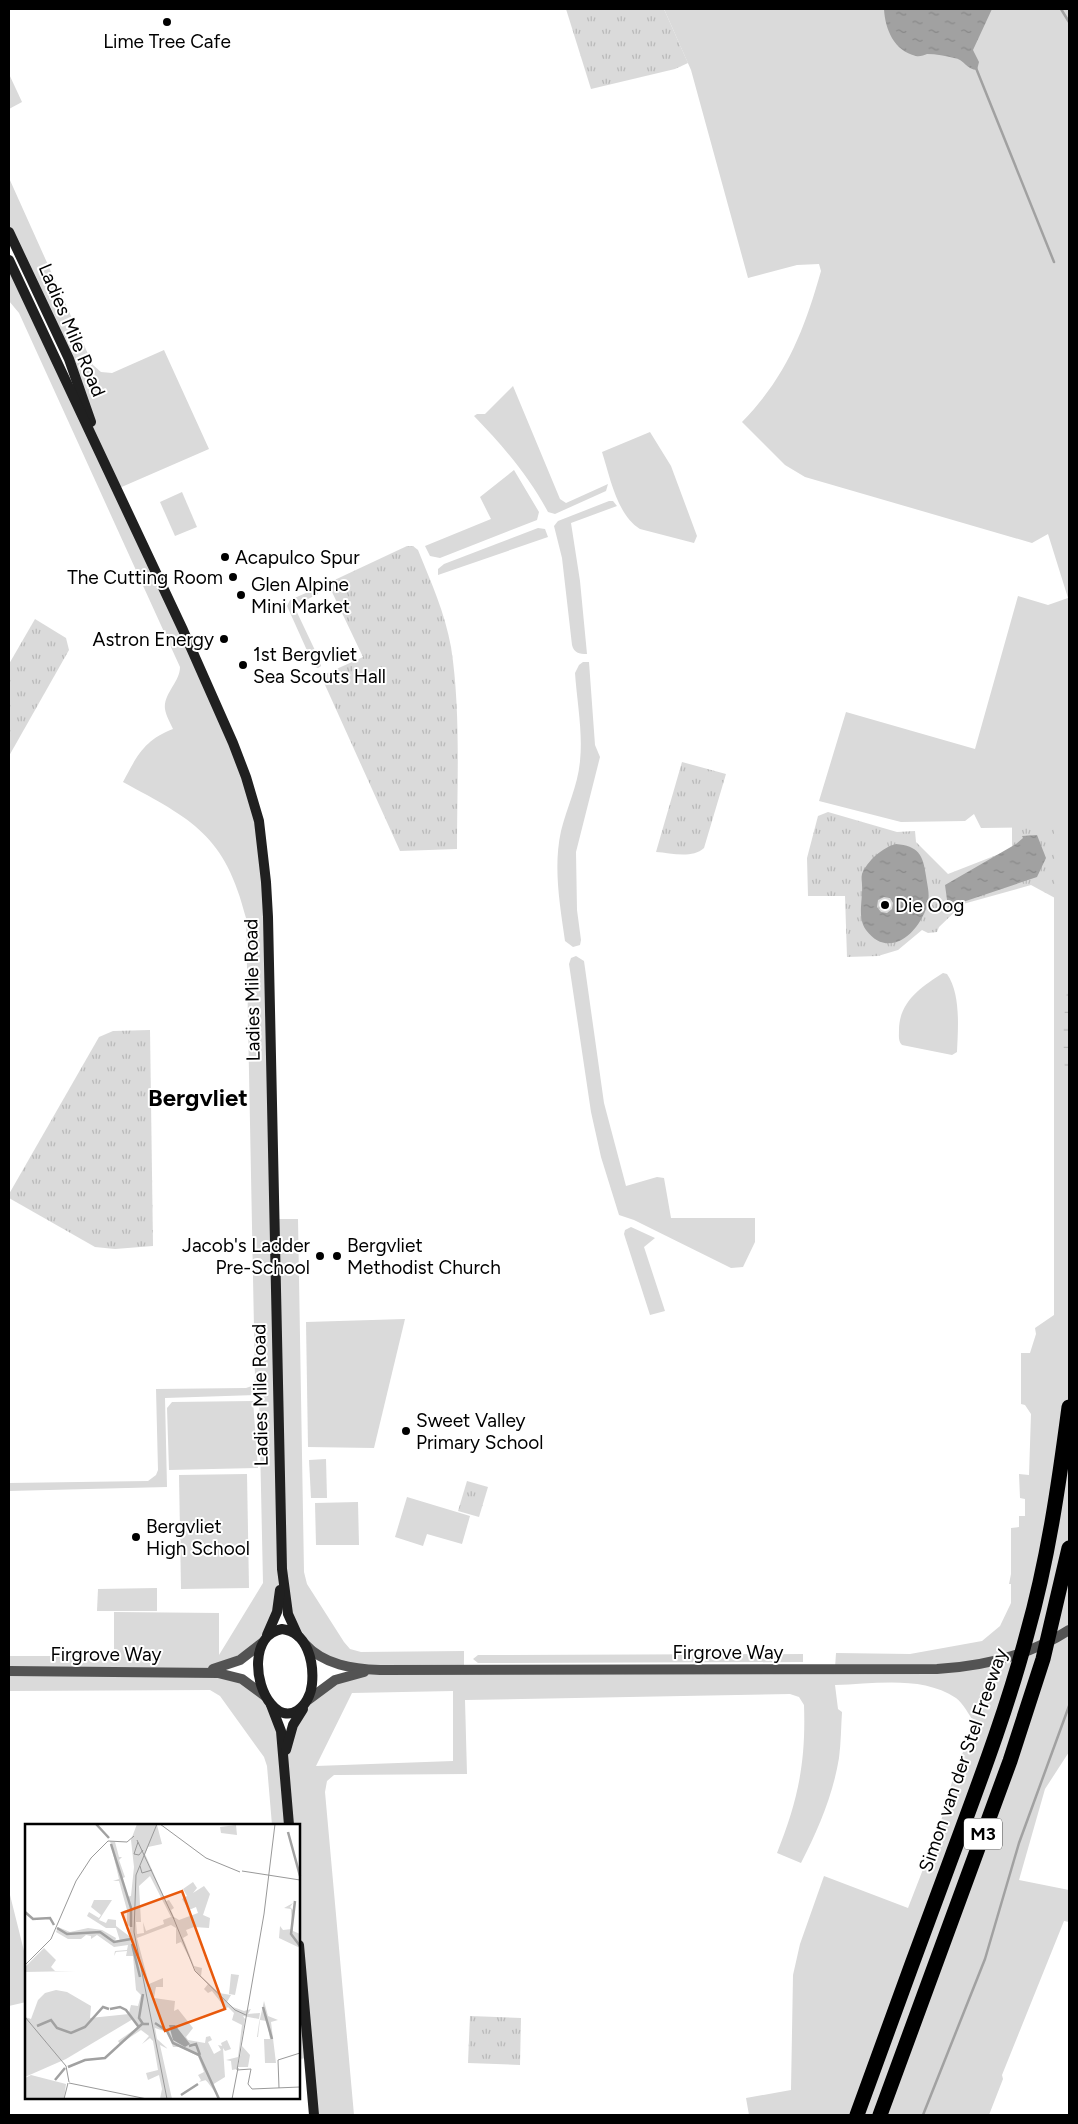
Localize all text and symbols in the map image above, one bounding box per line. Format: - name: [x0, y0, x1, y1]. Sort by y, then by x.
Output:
- marker: Lime Tree Cafe: [161, 16, 173, 28]
- place label: Lime Tree Cafe: [103, 30, 231, 53]
- street label: Ladies Mile Road: [34, 260, 110, 400]
- place label: Acapulco Spur: [235, 546, 360, 569]
- marker: Acapulco Spur: [219, 551, 231, 563]
- place label: The Cutting Room: [67, 566, 223, 589]
- marker: The Cutting Room: [227, 571, 239, 583]
- place label: Glen Alpine Mini Market: [251, 573, 350, 618]
- marker: Glen Alpine Mini Market: [235, 589, 247, 601]
- place label: Astron Energy: [93, 628, 214, 651]
- marker: Astron Energy: [218, 633, 230, 645]
- place label: 1st Bergvliet Sea Scouts Hall: [253, 643, 386, 688]
- marker: 1st Bergvliet Sea Scouts Hall: [237, 659, 249, 671]
- place label: Die Oog: [895, 894, 964, 917]
- marker: Die Oog: [879, 899, 891, 911]
- street label: Ladies Mile Road: [239, 919, 265, 1061]
- district label: Bergvliet: [148, 1083, 248, 1112]
- place label: Jacob's Ladder Pre-School: [182, 1234, 311, 1279]
- place label: Bergvliet Methodist Church: [347, 1234, 501, 1279]
- marker: Jacob's Ladder Pre-School: [314, 1250, 326, 1262]
- marker: Bergvliet Methodist Church: [331, 1250, 343, 1262]
- street label: Ladies Mile Road: [247, 1324, 273, 1466]
- place label: Sweet Valley Primary School: [416, 1409, 544, 1454]
- marker: Sweet Valley Primary School: [400, 1425, 412, 1437]
- place label: Bergvliet High School: [146, 1515, 250, 1560]
- marker: Bergvliet High School: [130, 1531, 142, 1543]
- street label: Firgrove Way: [672, 1641, 784, 1664]
- street label: Firgrove Way: [50, 1643, 162, 1666]
- street label: Simon van der Stel Freeway: [914, 1645, 1012, 1875]
- road number: M3: [964, 1818, 1002, 1850]
- inset map: [25, 1824, 300, 2099]

